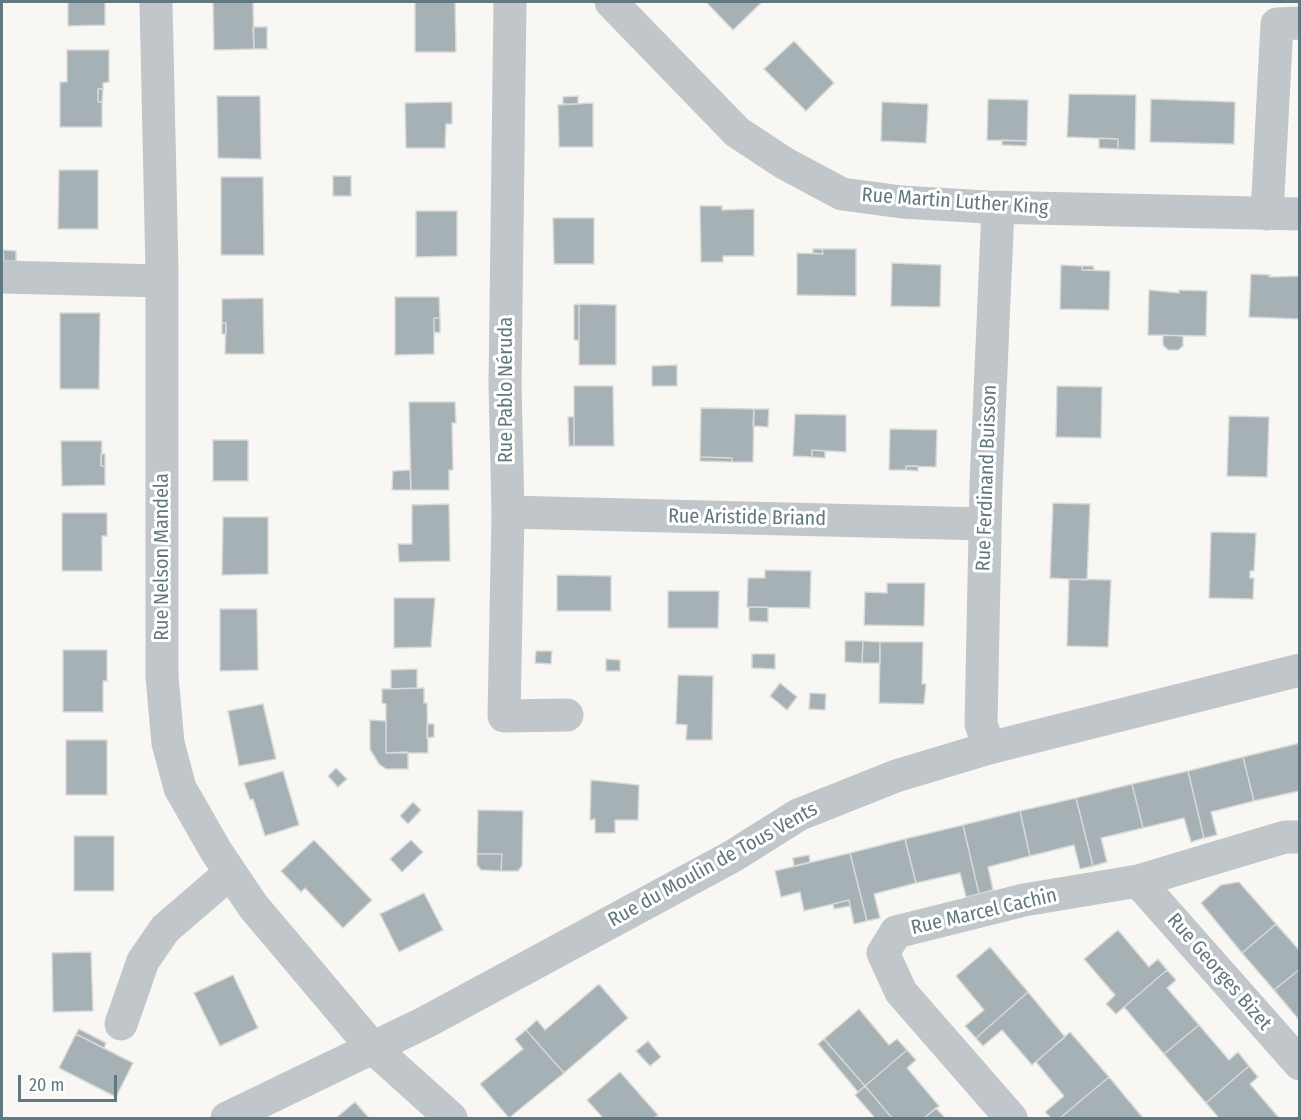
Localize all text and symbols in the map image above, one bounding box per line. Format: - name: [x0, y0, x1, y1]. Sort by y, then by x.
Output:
- street label: Rue Martin Luther King: [861, 184, 1049, 220]
- street label: Rue Pablo Néruda: [494, 317, 518, 463]
- street label: Rue Ferdinand Buisson: [972, 384, 1002, 572]
- street label: Rue Nelson Mandela: [150, 473, 174, 641]
- street label: Rue Aristide Briand: [668, 505, 826, 531]
- street label: Rue du Moulin de Tous Vents: [604, 797, 822, 933]
- street label: Rue Marcel Cachin: [909, 884, 1059, 940]
- street label: Rue Georges Bizet: [1162, 909, 1276, 1035]
- scale bar: [21, 1063, 120, 1101]
- text: 20 m: [29, 1074, 64, 1096]

